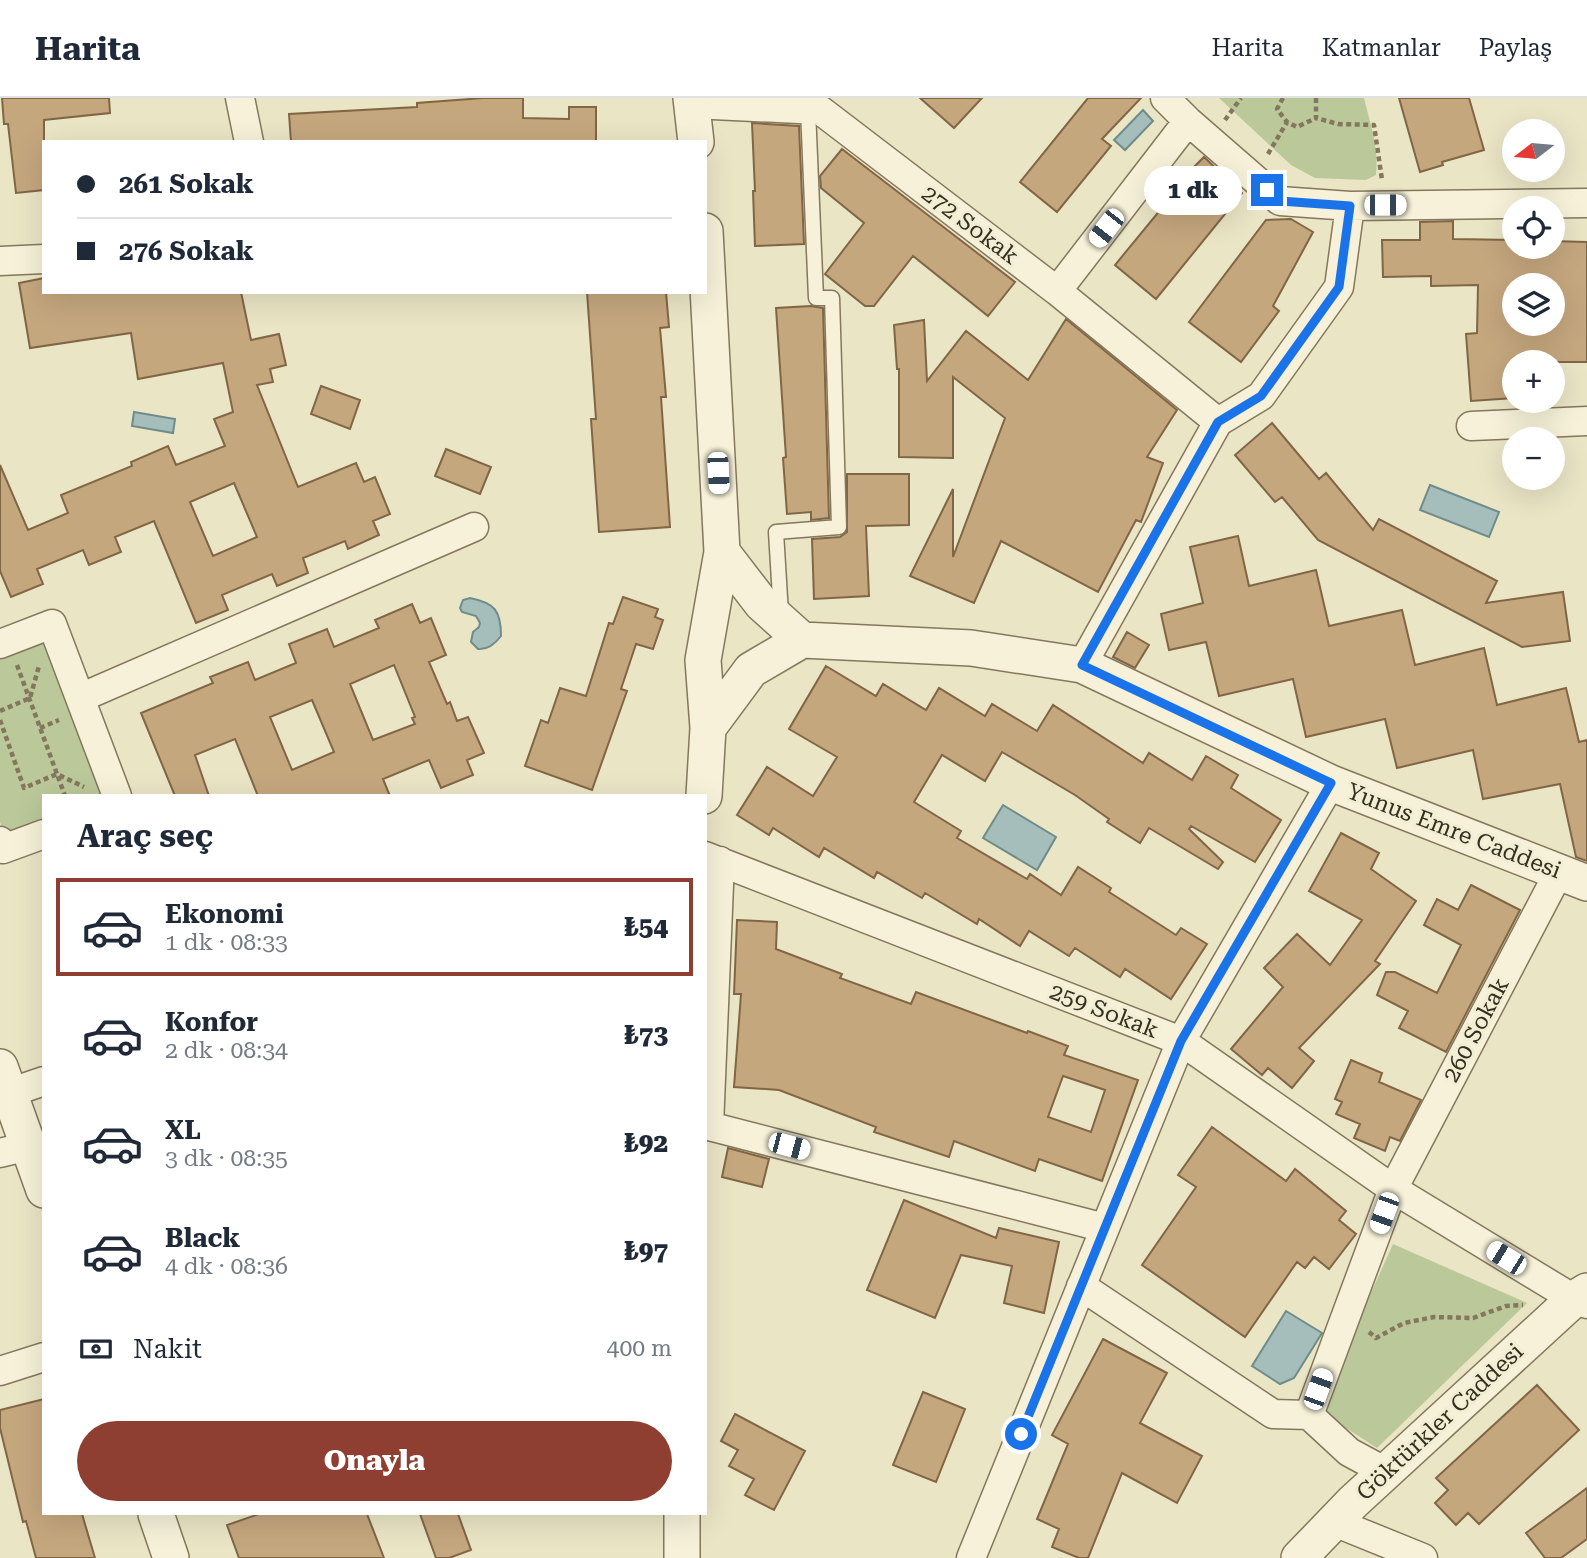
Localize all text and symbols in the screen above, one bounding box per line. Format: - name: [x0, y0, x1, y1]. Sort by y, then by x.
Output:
- text: Harita: [35, 29, 140, 68]
- text: Harita: [1212, 34, 1284, 62]
- text: Katmanlar: [1322, 34, 1441, 62]
- text: Paylaş: [1479, 34, 1552, 62]
- north arrow: [1502, 119, 1564, 182]
- map controls: [1502, 119, 1565, 490]
- callout: 1 dk: [1144, 166, 1242, 214]
- text: 261 Sokak: [119, 169, 254, 199]
- route end: [1251, 174, 1283, 206]
- text: 1 dk: [1168, 177, 1218, 204]
- street label: 272 Sokak: [916, 180, 1024, 270]
- car: [1365, 195, 1407, 216]
- button: locate: [1502, 196, 1565, 259]
- car: [1085, 205, 1128, 251]
- text: 276 Sokak: [119, 236, 254, 266]
- button: layers: [1502, 273, 1565, 336]
- button: +: [1502, 350, 1565, 413]
- button: −: [1502, 427, 1565, 490]
- car: [707, 451, 730, 495]
- street label: Yunus Emre Caddesi: [1343, 778, 1565, 884]
- text: Araç seç: [77, 817, 213, 855]
- icon: car: [81, 896, 144, 959]
- text: Ekonomi: [165, 899, 284, 929]
- text: ₺54: [624, 912, 668, 942]
- text: 1 dk · 08:33: [165, 929, 288, 956]
- street label: 260 Sokak: [1437, 973, 1515, 1087]
- street label: 259 Sokak: [1046, 978, 1162, 1044]
- icon: car: [81, 1004, 144, 1067]
- text: Konfor: [165, 1007, 258, 1037]
- text: ₺73: [624, 1020, 668, 1050]
- text: 2 dk · 08:34: [165, 1037, 288, 1064]
- icon: car: [81, 1112, 144, 1175]
- text: XL: [165, 1115, 201, 1145]
- text: ₺92: [624, 1128, 668, 1158]
- car: [766, 1130, 813, 1162]
- text: 3 dk · 08:35: [165, 1145, 288, 1172]
- car: [1367, 1190, 1402, 1236]
- icon: car: [81, 1220, 144, 1283]
- text: Black: [165, 1223, 240, 1253]
- text: ₺97: [624, 1236, 668, 1266]
- car: [1483, 1238, 1530, 1278]
- text: 4 dk · 08:36: [165, 1253, 288, 1280]
- icon: cash: [77, 1330, 115, 1368]
- text: Nakit: [133, 1334, 202, 1364]
- text: 400 m: [607, 1335, 672, 1362]
- street label: Göktürkler Caddesi: [1351, 1338, 1529, 1506]
- car: [1301, 1366, 1336, 1412]
- route start: [1005, 1418, 1037, 1450]
- button: Onayla: [77, 1421, 672, 1501]

